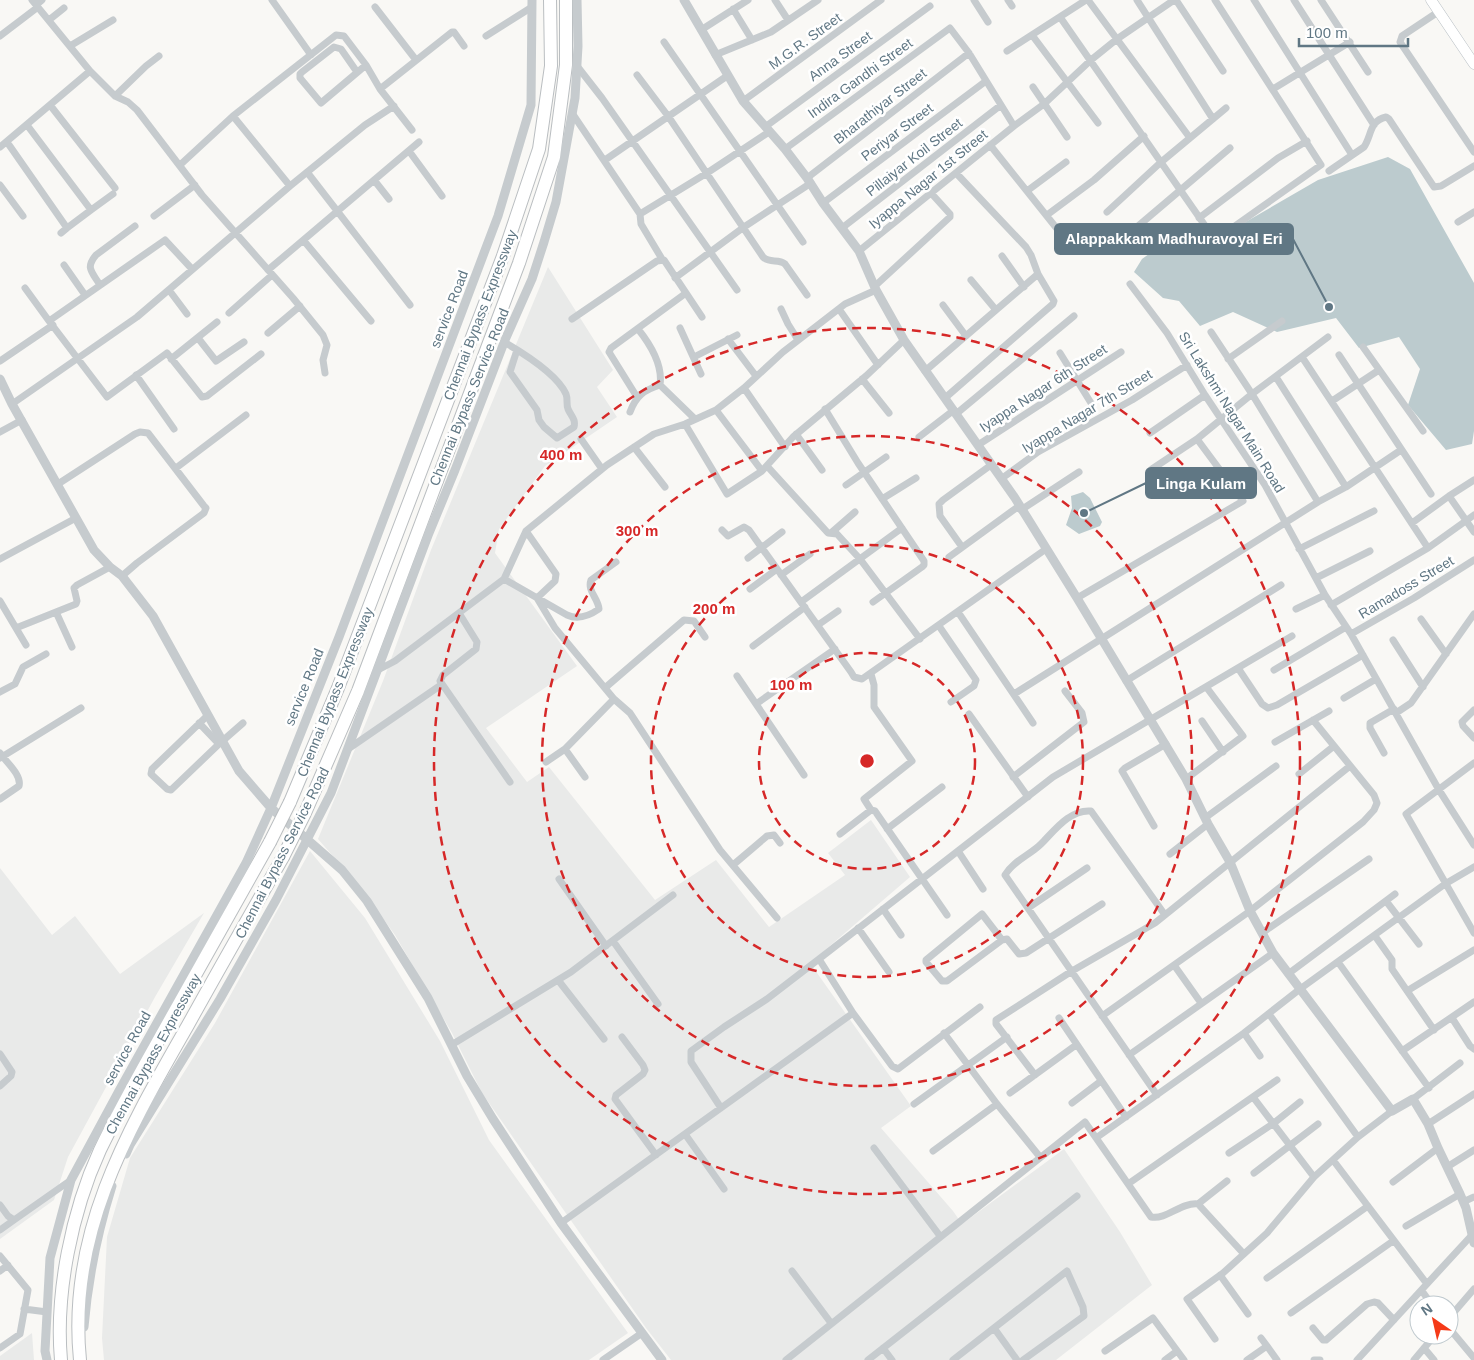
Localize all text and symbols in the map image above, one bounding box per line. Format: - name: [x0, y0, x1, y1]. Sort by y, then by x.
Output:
- street label: M.G.R. Street: [766, 9, 844, 73]
- scale bar: [1299, 15, 1408, 47]
- text: 100 m: [1306, 24, 1348, 41]
- street label: Anna Street: [805, 28, 875, 84]
- street label: Indira Gandhi Street: [805, 35, 915, 121]
- street label: Bharathiyar Street: [831, 65, 929, 147]
- street label: Periyar Street: [858, 100, 936, 164]
- street label: Pillaiyar Koil Street: [863, 114, 965, 199]
- street label: Iyappa Nagar 1st Street: [866, 126, 991, 232]
- callout: Alappakkam Madhuravoyal Eri: [1055, 224, 1293, 254]
- street label: Chennai Bypass Expressway: [440, 227, 520, 403]
- text: Alappakkam Madhuravoyal Eri: [1065, 230, 1283, 247]
- street label: service Road: [427, 268, 471, 350]
- street label: Chennai Bypass Service Road: [426, 306, 512, 488]
- street label: Sri Lakshmi Nagar Main Road: [1176, 329, 1288, 495]
- street label: Iyappa Nagar 6th Street: [976, 341, 1110, 435]
- street label: Iyappa Nagar 7th Street: [1019, 366, 1155, 456]
- text: 400 m: [540, 446, 582, 463]
- callout: Linga Kulam: [1146, 468, 1256, 498]
- text: Linga Kulam: [1156, 475, 1246, 492]
- text: 300 m: [616, 522, 658, 539]
- street label: Ramadoss Street: [1356, 552, 1457, 622]
- text: 200 m: [693, 600, 735, 617]
- street label: Chennai Bypass Expressway: [294, 605, 376, 779]
- street label: service Road: [281, 646, 327, 728]
- text: 100 m: [770, 676, 812, 693]
- centre of rings: [858, 752, 876, 770]
- street label: Chennai Bypass Service Road: [232, 765, 332, 941]
- street label: Chennai Bypass Expressway: [102, 971, 204, 1137]
- street label: service Road: [100, 1008, 154, 1088]
- north arrow: [1409, 1295, 1459, 1345]
- text: N: [1418, 1300, 1435, 1319]

